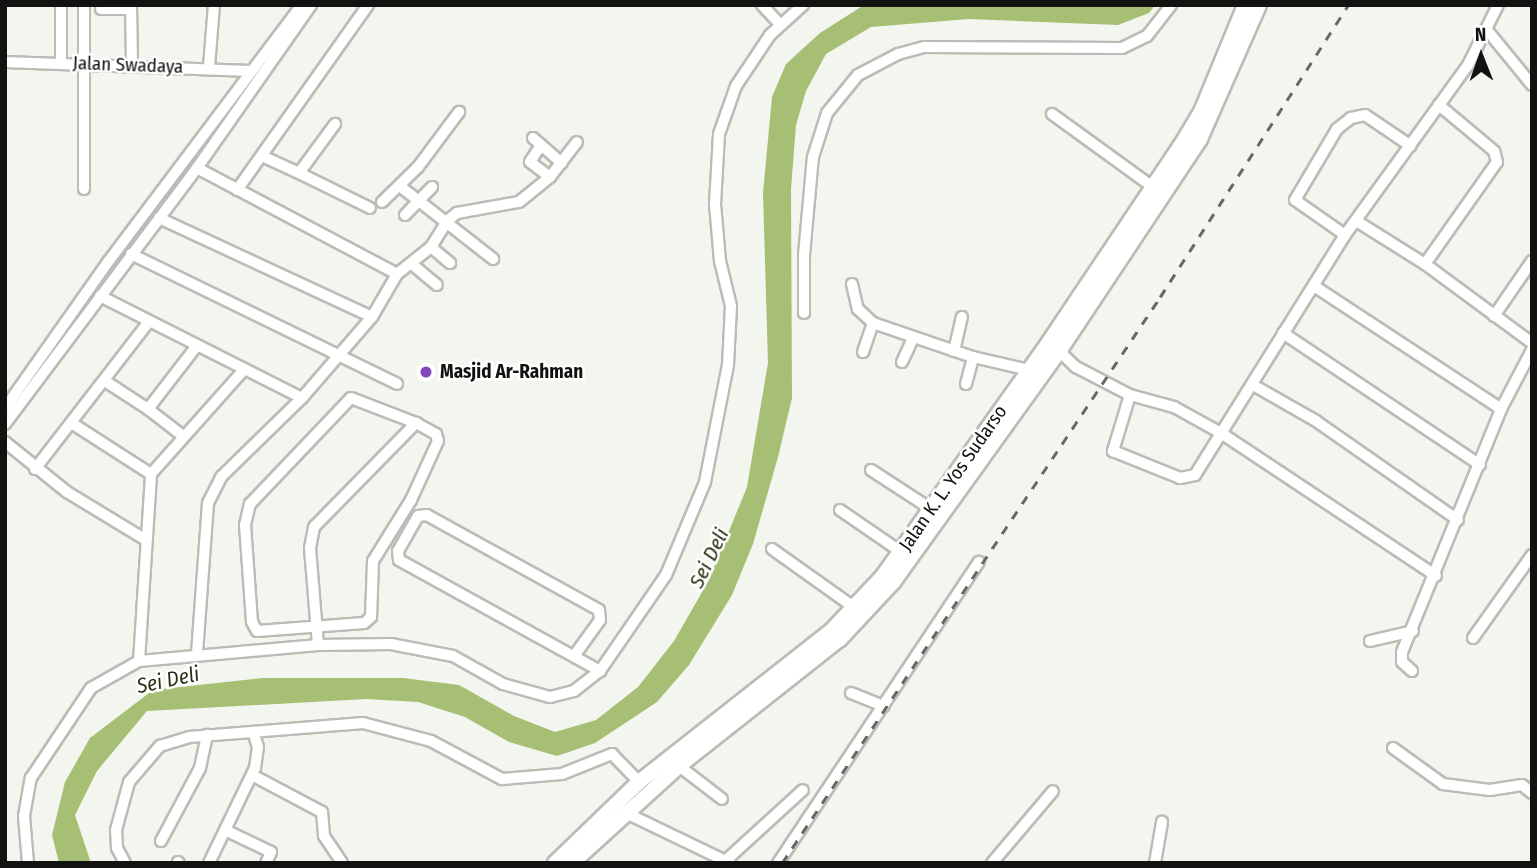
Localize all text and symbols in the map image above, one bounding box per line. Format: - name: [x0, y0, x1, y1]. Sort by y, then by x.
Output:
- north arrow: [1446, 21, 1516, 91]
- text: N: [1475, 23, 1487, 46]
- street label: Jalan Swadaya: [72, 52, 184, 78]
- place label: Masjid Ar-Rahman: [440, 361, 583, 383]
- marker: Masjid Ar-Rahman: [418, 364, 434, 380]
- street label: Jalan K. L. Yos Sudarso: [894, 401, 1012, 555]
- water label: Sei Deli: [684, 524, 734, 592]
- water label: Sei Deli: [134, 661, 202, 699]

